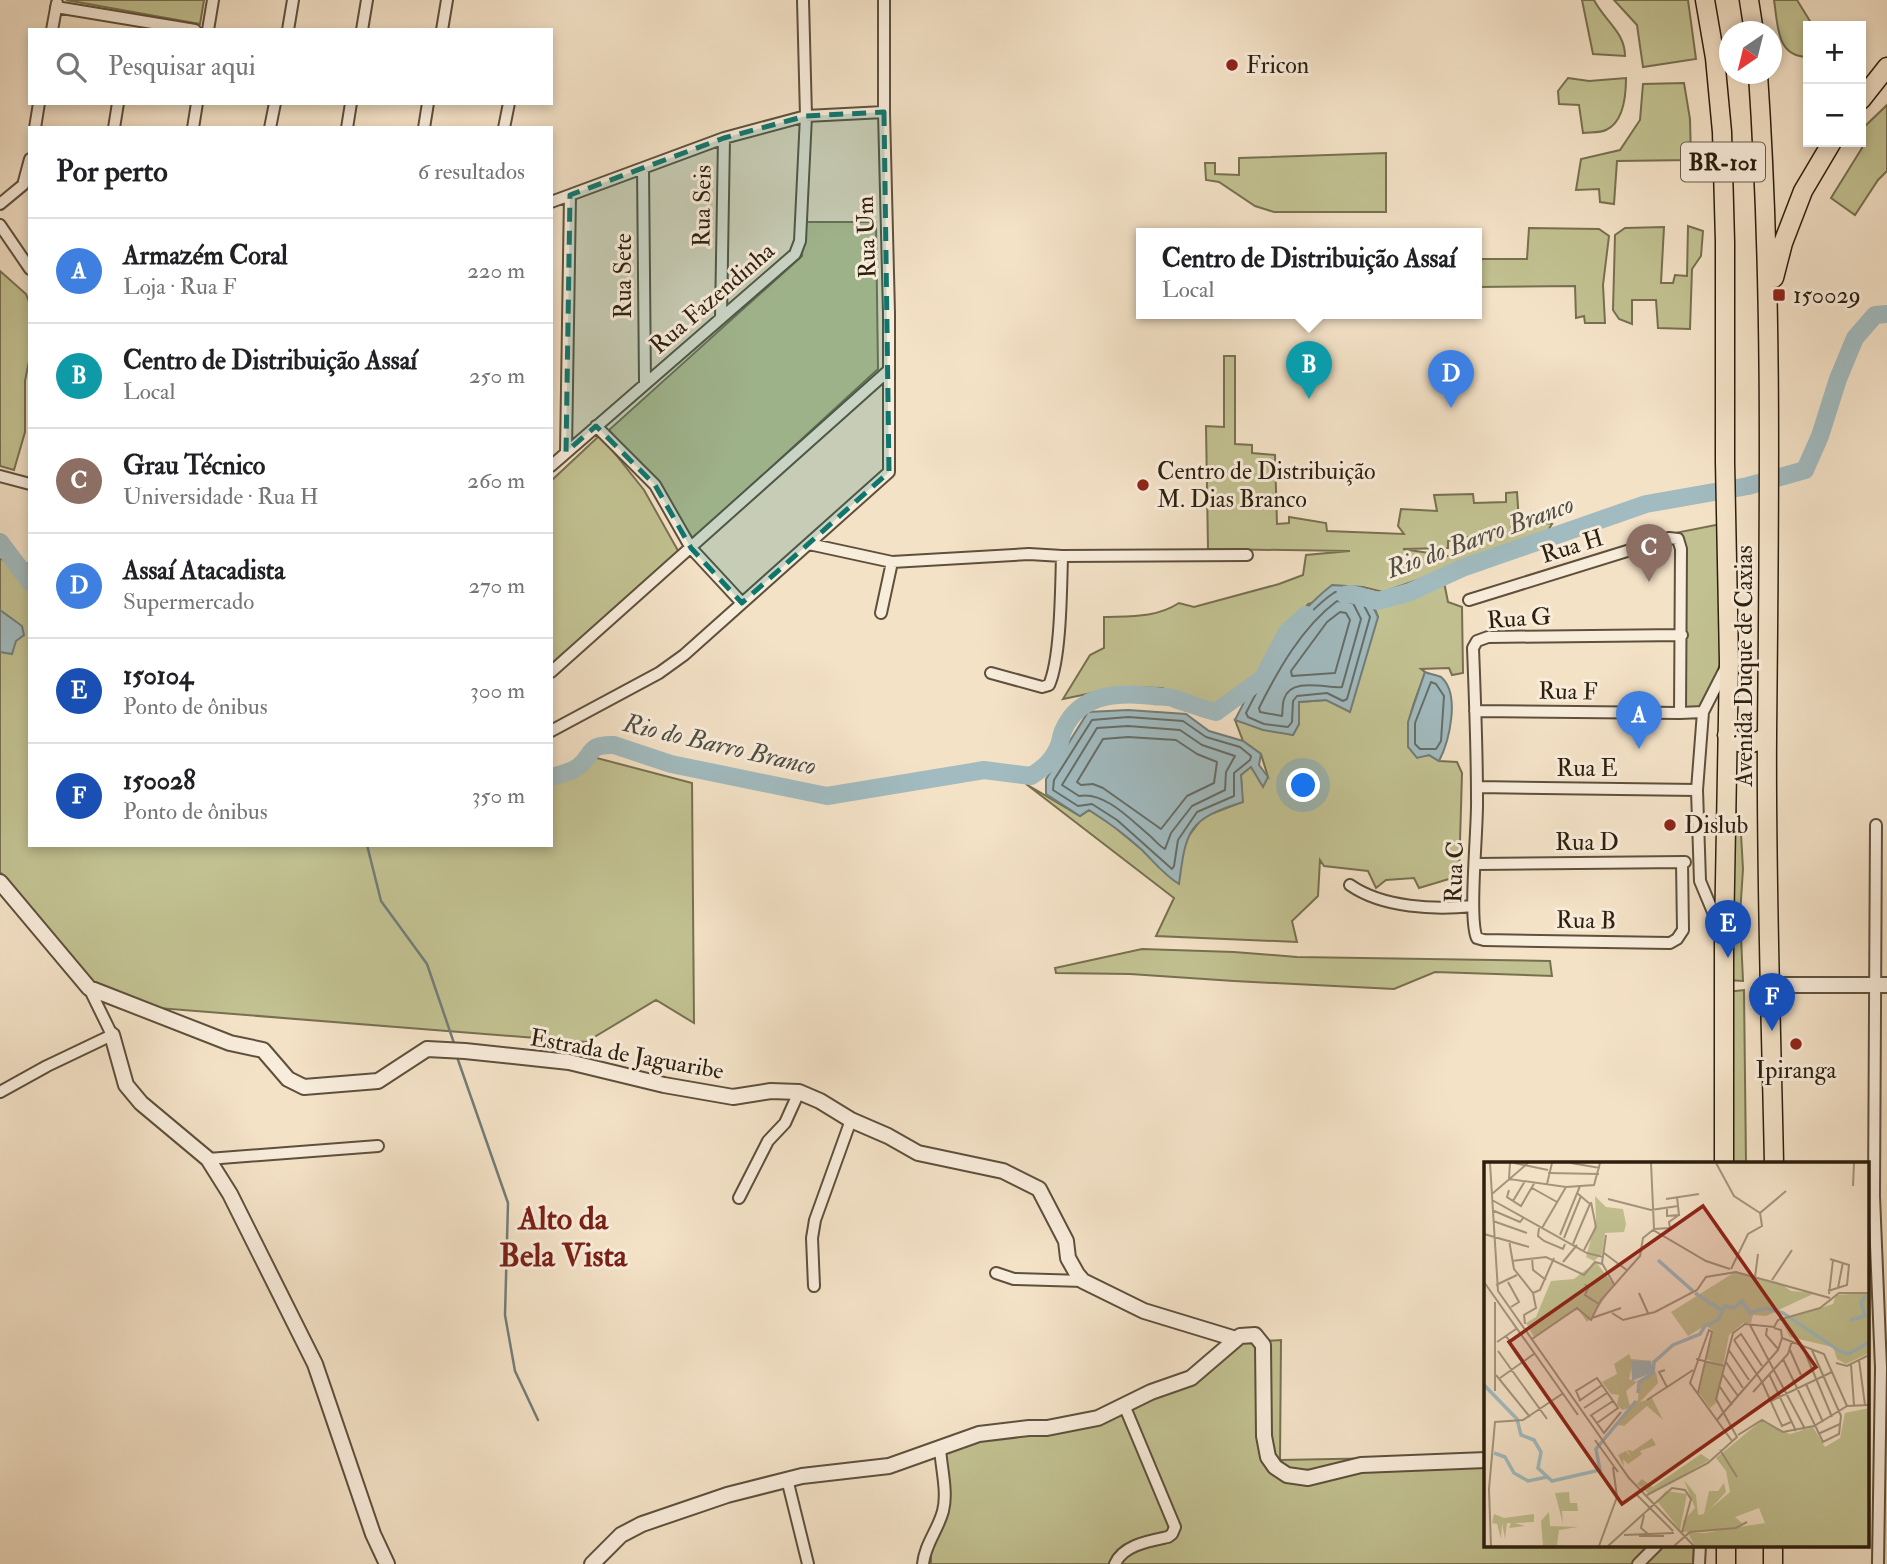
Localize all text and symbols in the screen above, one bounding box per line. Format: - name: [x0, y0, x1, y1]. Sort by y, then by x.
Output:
- north arrow: [1719, 21, 1782, 84]
- map controls: [1803, 21, 1866, 147]
- button: +: [1803, 21, 1866, 84]
- search box: [28, 28, 553, 105]
- icon: search: [52, 48, 90, 86]
- place label: Fricon: [1246, 50, 1309, 81]
- text: Pesquisar aqui: [108, 51, 256, 83]
- marker: Fricon: [1224, 57, 1240, 73]
- button: −: [1803, 84, 1866, 147]
- road number: BR-101: [1681, 142, 1765, 182]
- text: Por perto: [56, 153, 168, 190]
- text: 6 resultados: [418, 157, 525, 186]
- street label: Rua Seis: [686, 165, 719, 247]
- street label: Rua Um: [850, 195, 883, 279]
- popup: [1136, 228, 1482, 319]
- street label: Rua Sete: [608, 233, 639, 319]
- street label: Rua Fazendinha: [643, 235, 782, 361]
- text: Armazém Coral: [123, 240, 288, 272]
- text: Centro de Distribuição Assaí: [1162, 243, 1456, 275]
- text: A: [72, 256, 86, 285]
- text: 220 m: [467, 256, 525, 285]
- text: Loja · Rua F: [123, 272, 237, 301]
- text: Local: [1162, 275, 1214, 304]
- place label: 150029: [1793, 280, 1861, 311]
- marker: 150029: [1771, 287, 1787, 303]
- pin: B: [1286, 341, 1332, 399]
- text: Centro de Distribuição Assaí: [123, 345, 417, 377]
- pin: D: [1428, 350, 1474, 408]
- text: B: [71, 361, 87, 390]
- text: 250 m: [469, 361, 525, 390]
- text: Local: [123, 377, 175, 406]
- text: Grau Técnico: [123, 450, 265, 482]
- place label: Centro de Distribuição M. Dias Branco: [1157, 456, 1376, 515]
- text: C: [71, 466, 87, 495]
- text: 260 m: [467, 466, 525, 495]
- marker: Centro de Distribuição M. Dias Branco: [1135, 477, 1151, 493]
- text: Universidade · Rua H: [123, 482, 319, 511]
- water label: Rio do Barro Branco: [1381, 488, 1578, 586]
- street label: Rua H: [1537, 522, 1607, 571]
- pin: C: [1626, 524, 1672, 582]
- street label: Avenida Duque de Caxias: [1729, 545, 1760, 788]
- text: Assaí Atacadista: [123, 555, 285, 587]
- text: D: [70, 571, 88, 600]
- text: 270 m: [468, 571, 525, 600]
- text: Supermercado: [123, 587, 254, 616]
- street label: Rua G: [1486, 601, 1552, 636]
- text: 150104: [123, 660, 193, 692]
- street label: Rua F: [1538, 675, 1598, 708]
- text: E: [71, 676, 87, 705]
- text: 300 m: [470, 676, 525, 705]
- pin: A: [1616, 691, 1662, 749]
- text: Ponto de ônibus: [123, 692, 268, 721]
- water label: Rio do Barro Branco: [619, 707, 819, 783]
- street label: Rua E: [1556, 753, 1618, 784]
- text: 150028: [123, 765, 195, 797]
- your location: [1286, 768, 1320, 802]
- text: F: [72, 781, 86, 810]
- text: 350 m: [472, 781, 525, 810]
- text: Ponto de ônibus: [123, 797, 268, 826]
- place label: Dislub: [1684, 810, 1748, 841]
- marker: Dislub: [1662, 817, 1678, 833]
- street label: Rua D: [1555, 827, 1619, 858]
- street label: Rua C: [1438, 841, 1471, 903]
- pin: E: [1705, 900, 1751, 958]
- street label: Rua B: [1556, 904, 1616, 937]
- pin: F: [1749, 973, 1795, 1031]
- street label: Estrada de Jaguaribe: [528, 1022, 726, 1087]
- marker: Ipiranga: [1788, 1036, 1804, 1052]
- place label: Ipiranga: [1756, 1055, 1838, 1086]
- inset map: [1484, 1162, 1870, 1546]
- district label: Alto da Bela Vista: [499, 1199, 628, 1276]

